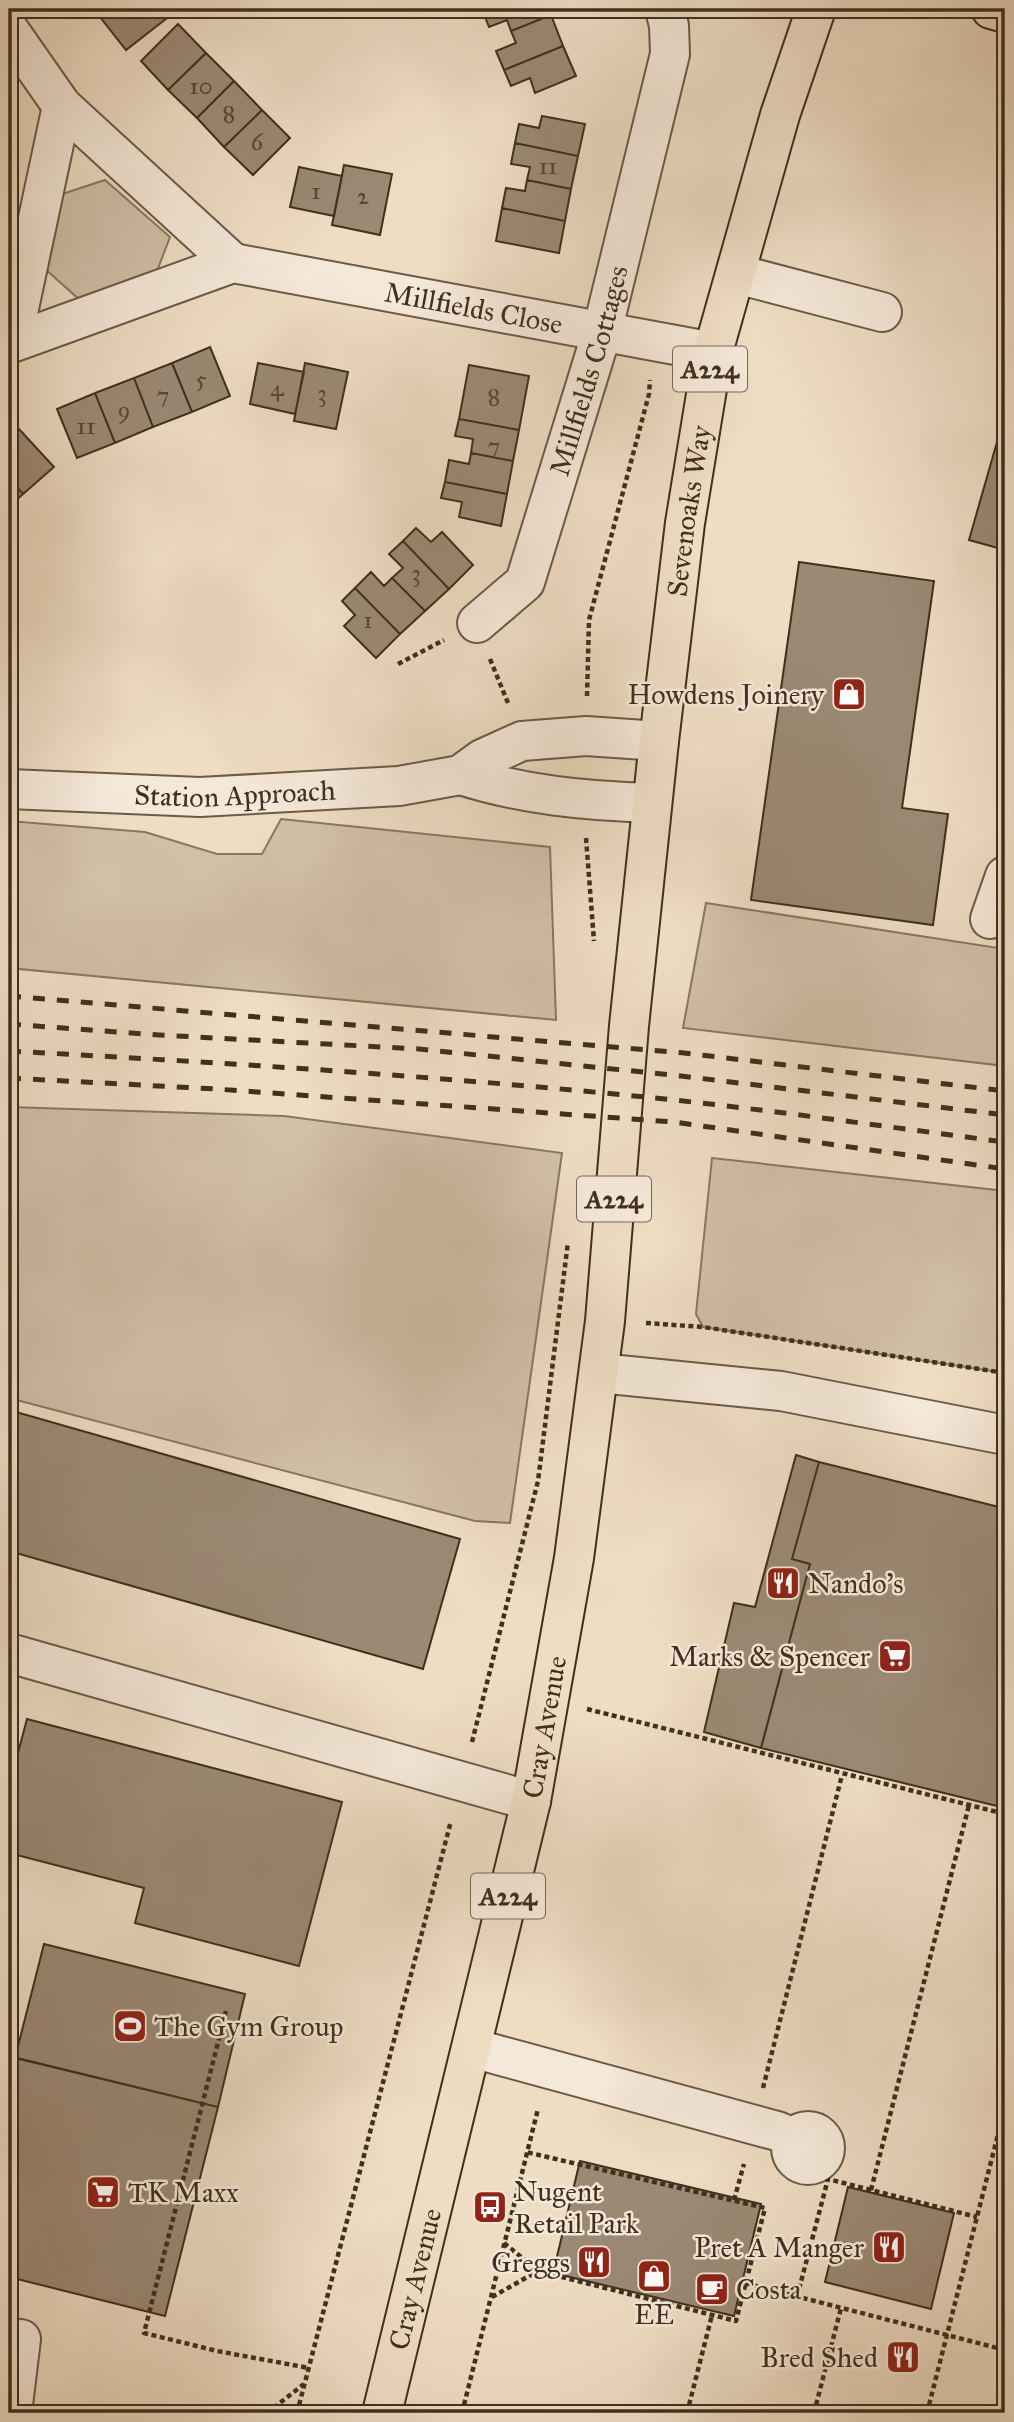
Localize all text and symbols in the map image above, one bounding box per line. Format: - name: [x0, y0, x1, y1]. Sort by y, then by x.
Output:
- house number: 10: [189, 71, 213, 101]
- house number: 8: [223, 99, 235, 129]
- house number: 6: [251, 127, 264, 157]
- house number: 11: [539, 151, 557, 181]
- house number: 1: [311, 176, 321, 206]
- house number: 2: [357, 181, 369, 211]
- street label: Millfields Cottages: [541, 262, 635, 480]
- street label: Millfields Close: [382, 274, 565, 341]
- road number: A224: [673, 346, 747, 392]
- house number: 5: [195, 364, 207, 394]
- house number: 4: [270, 373, 284, 403]
- house number: 3: [317, 378, 327, 408]
- house number: 7: [157, 380, 169, 410]
- house number: 8: [488, 382, 500, 412]
- house number: 9: [118, 395, 130, 425]
- house number: 11: [77, 411, 95, 441]
- street label: Sevenoaks Way: [659, 422, 718, 599]
- house number: 7: [488, 431, 500, 461]
- house number: 3: [411, 558, 421, 588]
- house number: 1: [363, 605, 373, 635]
- shop icon: Howdens Joinery: [830, 675, 868, 713]
- place label: Howdens Joinery: [627, 677, 825, 712]
- street label: Station Approach: [133, 772, 337, 815]
- road number: A224: [577, 1176, 651, 1222]
- restaurant icon: Nando's: [764, 1564, 802, 1602]
- place label: Nando's: [808, 1566, 903, 1601]
- supermarket icon: Marks & Spencer: [876, 1637, 914, 1675]
- place label: Marks & Spencer: [669, 1639, 870, 1674]
- street label: Cray Avenue: [514, 1653, 574, 1801]
- road number: A224: [471, 1873, 545, 1918]
- sports icon: The Gym Group: [111, 2007, 149, 2045]
- place label: The Gym Group: [154, 2009, 344, 2044]
- supermarket icon: TK Maxx: [84, 2173, 122, 2211]
- place label: Nugent Retail Park: [514, 2174, 639, 2241]
- place label: TK Maxx: [128, 2175, 239, 2210]
- bus stop icon: Nugent Retail Park: [471, 2188, 509, 2226]
- street label: Cray Avenue: [381, 2205, 449, 2353]
- restaurant icon: Pret A Manger: [870, 2228, 908, 2266]
- place label: Pret A Manger: [694, 2230, 864, 2265]
- restaurant icon: Greggs: [575, 2243, 613, 2281]
- place label: Greggs: [491, 2245, 570, 2280]
- shop icon: EE: [635, 2257, 673, 2295]
- cafe icon: Costa: [693, 2270, 731, 2308]
- place label: Costa: [736, 2272, 802, 2307]
- place label: EE: [634, 2297, 674, 2332]
- restaurant icon: Bred Shed: [884, 2338, 922, 2376]
- place label: Bred Shed: [760, 2340, 878, 2375]

